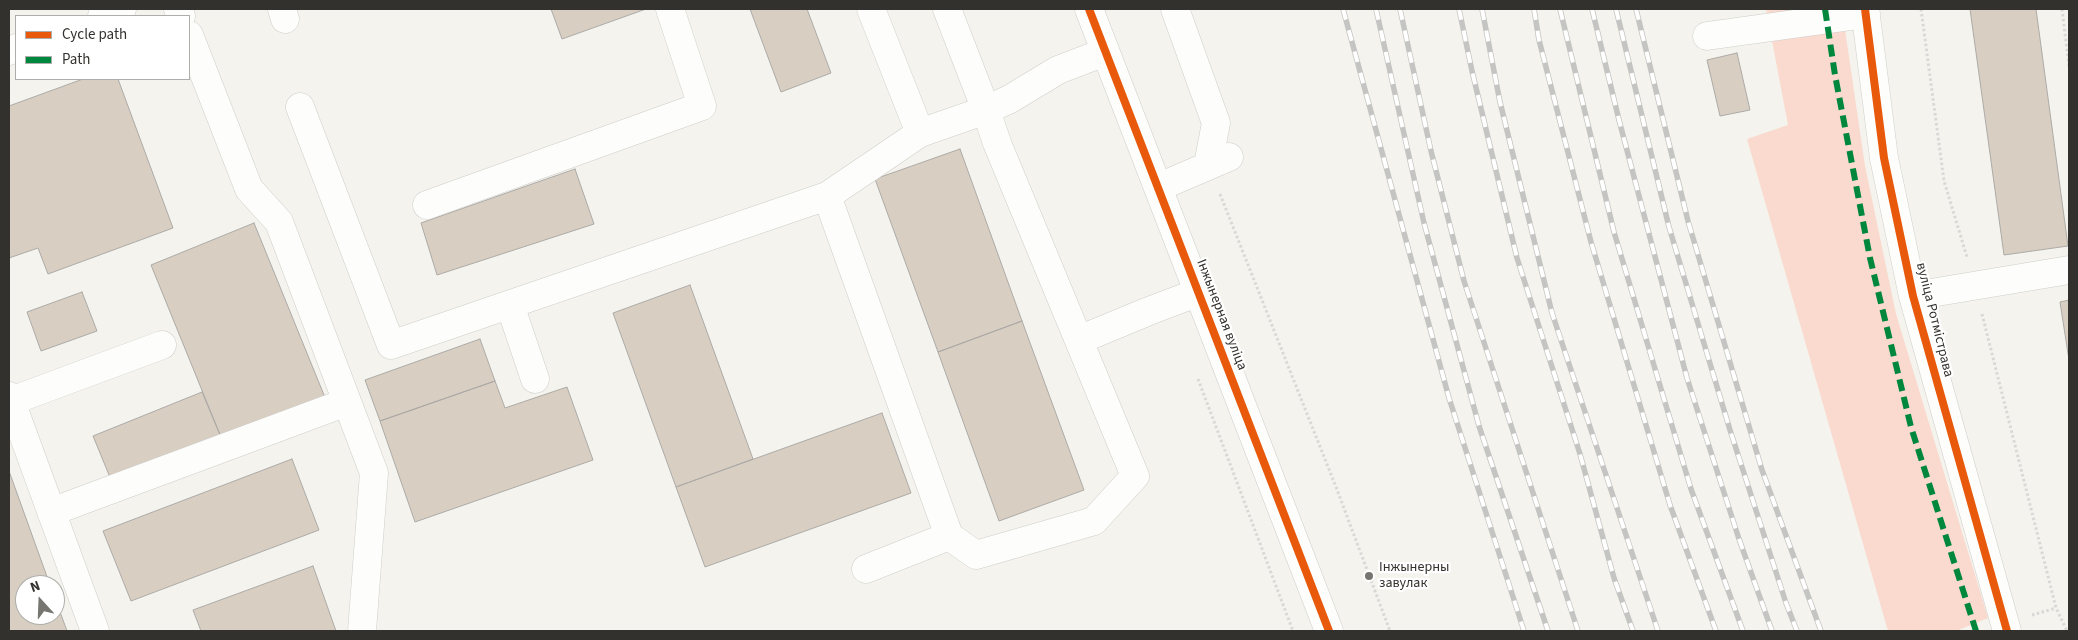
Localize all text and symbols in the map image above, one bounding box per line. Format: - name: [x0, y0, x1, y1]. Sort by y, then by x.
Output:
- legend: [15, 15, 190, 80]
- text: Cycle path: [62, 24, 127, 45]
- text: Path: [62, 49, 90, 70]
- street label: Інжынерная вуліца: [1192, 257, 1250, 373]
- street label: вуліца Ротмістрава: [1912, 261, 1956, 379]
- place label: Інжынерны завулак: [1379, 560, 1450, 592]
- marker: Інжынерны завулак: [1363, 570, 1375, 582]
- north arrow: [15, 575, 65, 625]
- text: N: [27, 576, 43, 598]

